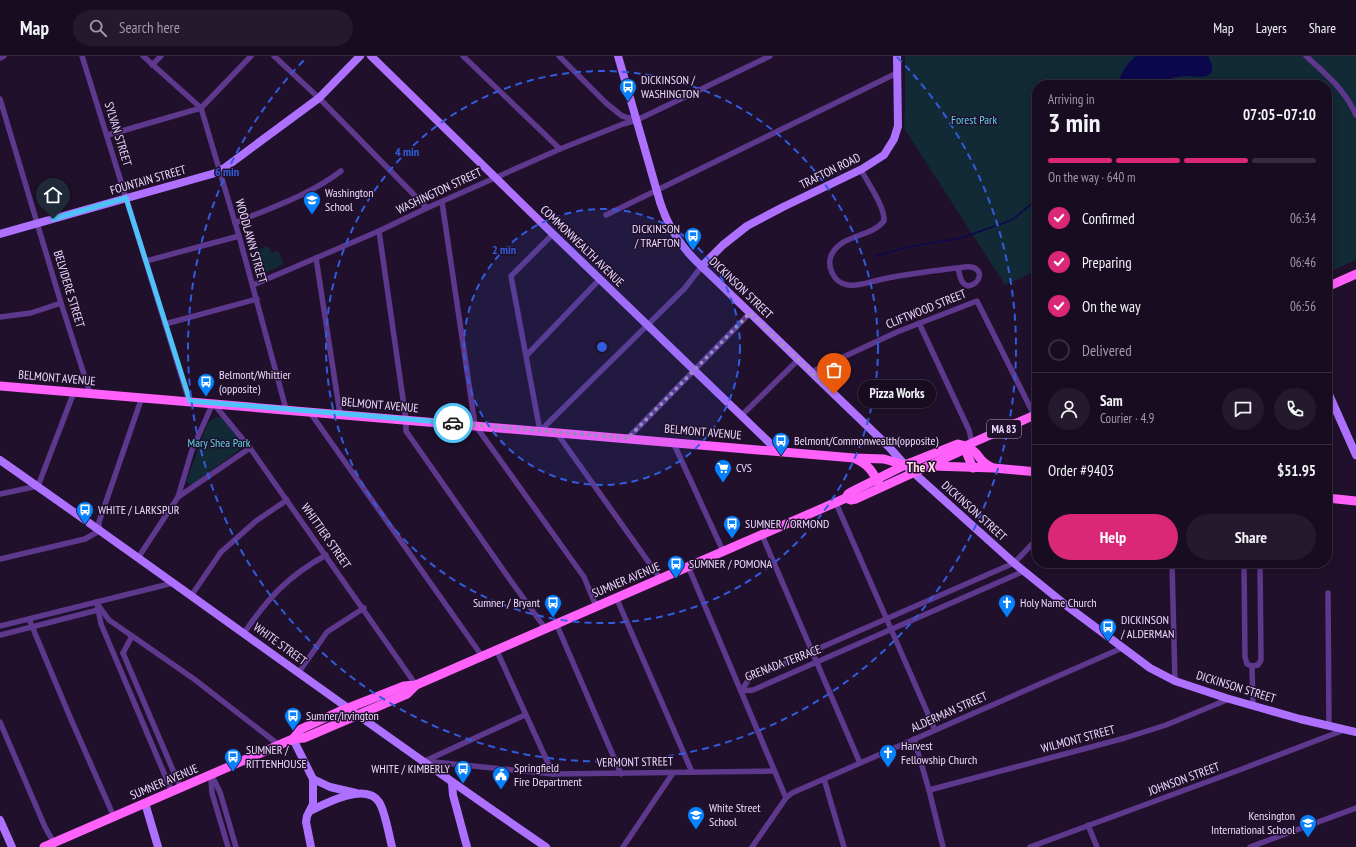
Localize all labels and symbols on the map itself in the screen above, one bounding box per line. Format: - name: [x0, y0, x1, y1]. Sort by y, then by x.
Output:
- place label: DICKINSON / WASHINGTON: [641, 72, 699, 101]
- bus stop icon: DICKINSON / WASHINGTON: [618, 77, 638, 102]
- street label: SYLVAN STREET: [102, 100, 136, 168]
- park label: Forest Park: [951, 112, 997, 127]
- text: 4 min: [395, 144, 419, 159]
- street label: TRAFTON ROAD: [797, 149, 863, 192]
- street label: FOUNTAIN STREET: [108, 161, 188, 198]
- text: 6 min: [215, 164, 239, 179]
- street label: WASHINGTON STREET: [394, 164, 484, 217]
- pin: [36, 178, 70, 219]
- place label: Washington School: [325, 185, 374, 214]
- school or university icon: Washington School: [302, 190, 322, 215]
- street label: WOODLAWN STREET: [232, 197, 271, 285]
- street label: COMMONWEALTH AVENUE: [537, 202, 627, 289]
- place label: DICKINSON / TRAFTON: [632, 221, 680, 250]
- bus stop icon: DICKINSON / TRAFTON: [683, 226, 703, 251]
- text: 2 min: [492, 242, 516, 257]
- street label: BELVIDERE STREET: [51, 248, 89, 330]
- street label: DICKINSON STREET: [706, 254, 777, 322]
- street label: CLIFTWOOD STREET: [883, 285, 969, 331]
- centre of rings: [595, 340, 609, 354]
- pin: [817, 353, 851, 394]
- street label: BELMONT AVENUE: [18, 367, 96, 388]
- place label: Belmont/Whittier (opposite): [219, 367, 292, 396]
- bus stop icon: Belmont/Whittier (opposite): [196, 372, 216, 397]
- callout: Pizza Works: [858, 380, 936, 408]
- street label: BELMONT AVENUE: [341, 394, 419, 415]
- courier: [433, 403, 473, 443]
- road number: MA 83: [987, 420, 1021, 438]
- street label: BELMONT AVENUE: [664, 421, 742, 442]
- bus stop icon: Belmont/Commonwealth(opposite): [771, 431, 791, 456]
- place label: Belmont/Commonwealth(opposite): [794, 433, 938, 448]
- park label: Mary Shea Park: [188, 435, 251, 450]
- supermarket icon: CVS: [713, 458, 733, 483]
- district label: The X: [907, 458, 936, 476]
- place label: CVS: [736, 460, 752, 475]
- street label: DICKINSON STREET: [939, 477, 1010, 544]
- bus stop icon: WHITE / LARKSPUR: [75, 500, 95, 525]
- street label: WHITTIER STREET: [298, 500, 355, 572]
- place label: WHITE / LARKSPUR: [98, 502, 180, 517]
- bus stop icon: SUMNER / ORMOND: [722, 514, 742, 539]
- place label: SUMNER / ORMOND: [745, 516, 829, 531]
- bus stop icon: SUMNER / POMONA: [666, 554, 686, 579]
- place label: SUMNER / POMONA: [689, 556, 773, 571]
- street label: SUMNER AVENUE: [590, 558, 662, 601]
- bus stop icon: Sumner / Bryant: [543, 593, 563, 618]
- church icon: Holy Name Church: [997, 593, 1017, 618]
- place label: Sumner / Bryant: [473, 595, 541, 610]
- place label: Holy Name Church: [1020, 595, 1097, 610]
- place label: DICKINSON / ALDERMAN: [1120, 612, 1174, 641]
- bus stop icon: DICKINSON / ALDERMAN: [1098, 617, 1118, 642]
- street label: WHITE STREET: [251, 619, 310, 668]
- street label: GRENADA TERRACE: [743, 641, 823, 684]
- street label: DICKINSON STREET: [1195, 667, 1278, 706]
- street label: ALDERMAN STREET: [908, 688, 990, 735]
- bus stop icon: Sumner/Irvington: [283, 706, 303, 731]
- place label: Sumner/Irvington: [306, 708, 379, 723]
- street label: WILMONT STREET: [1039, 721, 1117, 756]
- place label: Harvest Fellowship Church: [901, 738, 977, 767]
- place label: SUMNER / RITTENHOUSE: [246, 742, 307, 771]
- church icon: Harvest Fellowship Church: [878, 743, 898, 768]
- bus stop icon: SUMNER / RITTENHOUSE: [223, 747, 243, 772]
- street label: VERMONT STREET: [596, 753, 674, 770]
- street label: JOHNSON STREET: [1145, 758, 1222, 799]
- bus stop icon: WHITE / KIMBERLY: [453, 759, 473, 784]
- street label: SUMNER AVENUE: [128, 760, 200, 803]
- place label: Springfield Fire Department: [514, 760, 583, 789]
- place label: WHITE / KIMBERLY: [371, 761, 451, 776]
- public building icon: Springfield Fire Department: [491, 765, 511, 790]
- place label: White Street School: [709, 800, 761, 829]
- school or university icon: White Street School: [686, 805, 706, 830]
- place label: Kensington International School: [1211, 808, 1295, 837]
- school or university icon: Kensington International School: [1298, 813, 1318, 838]

